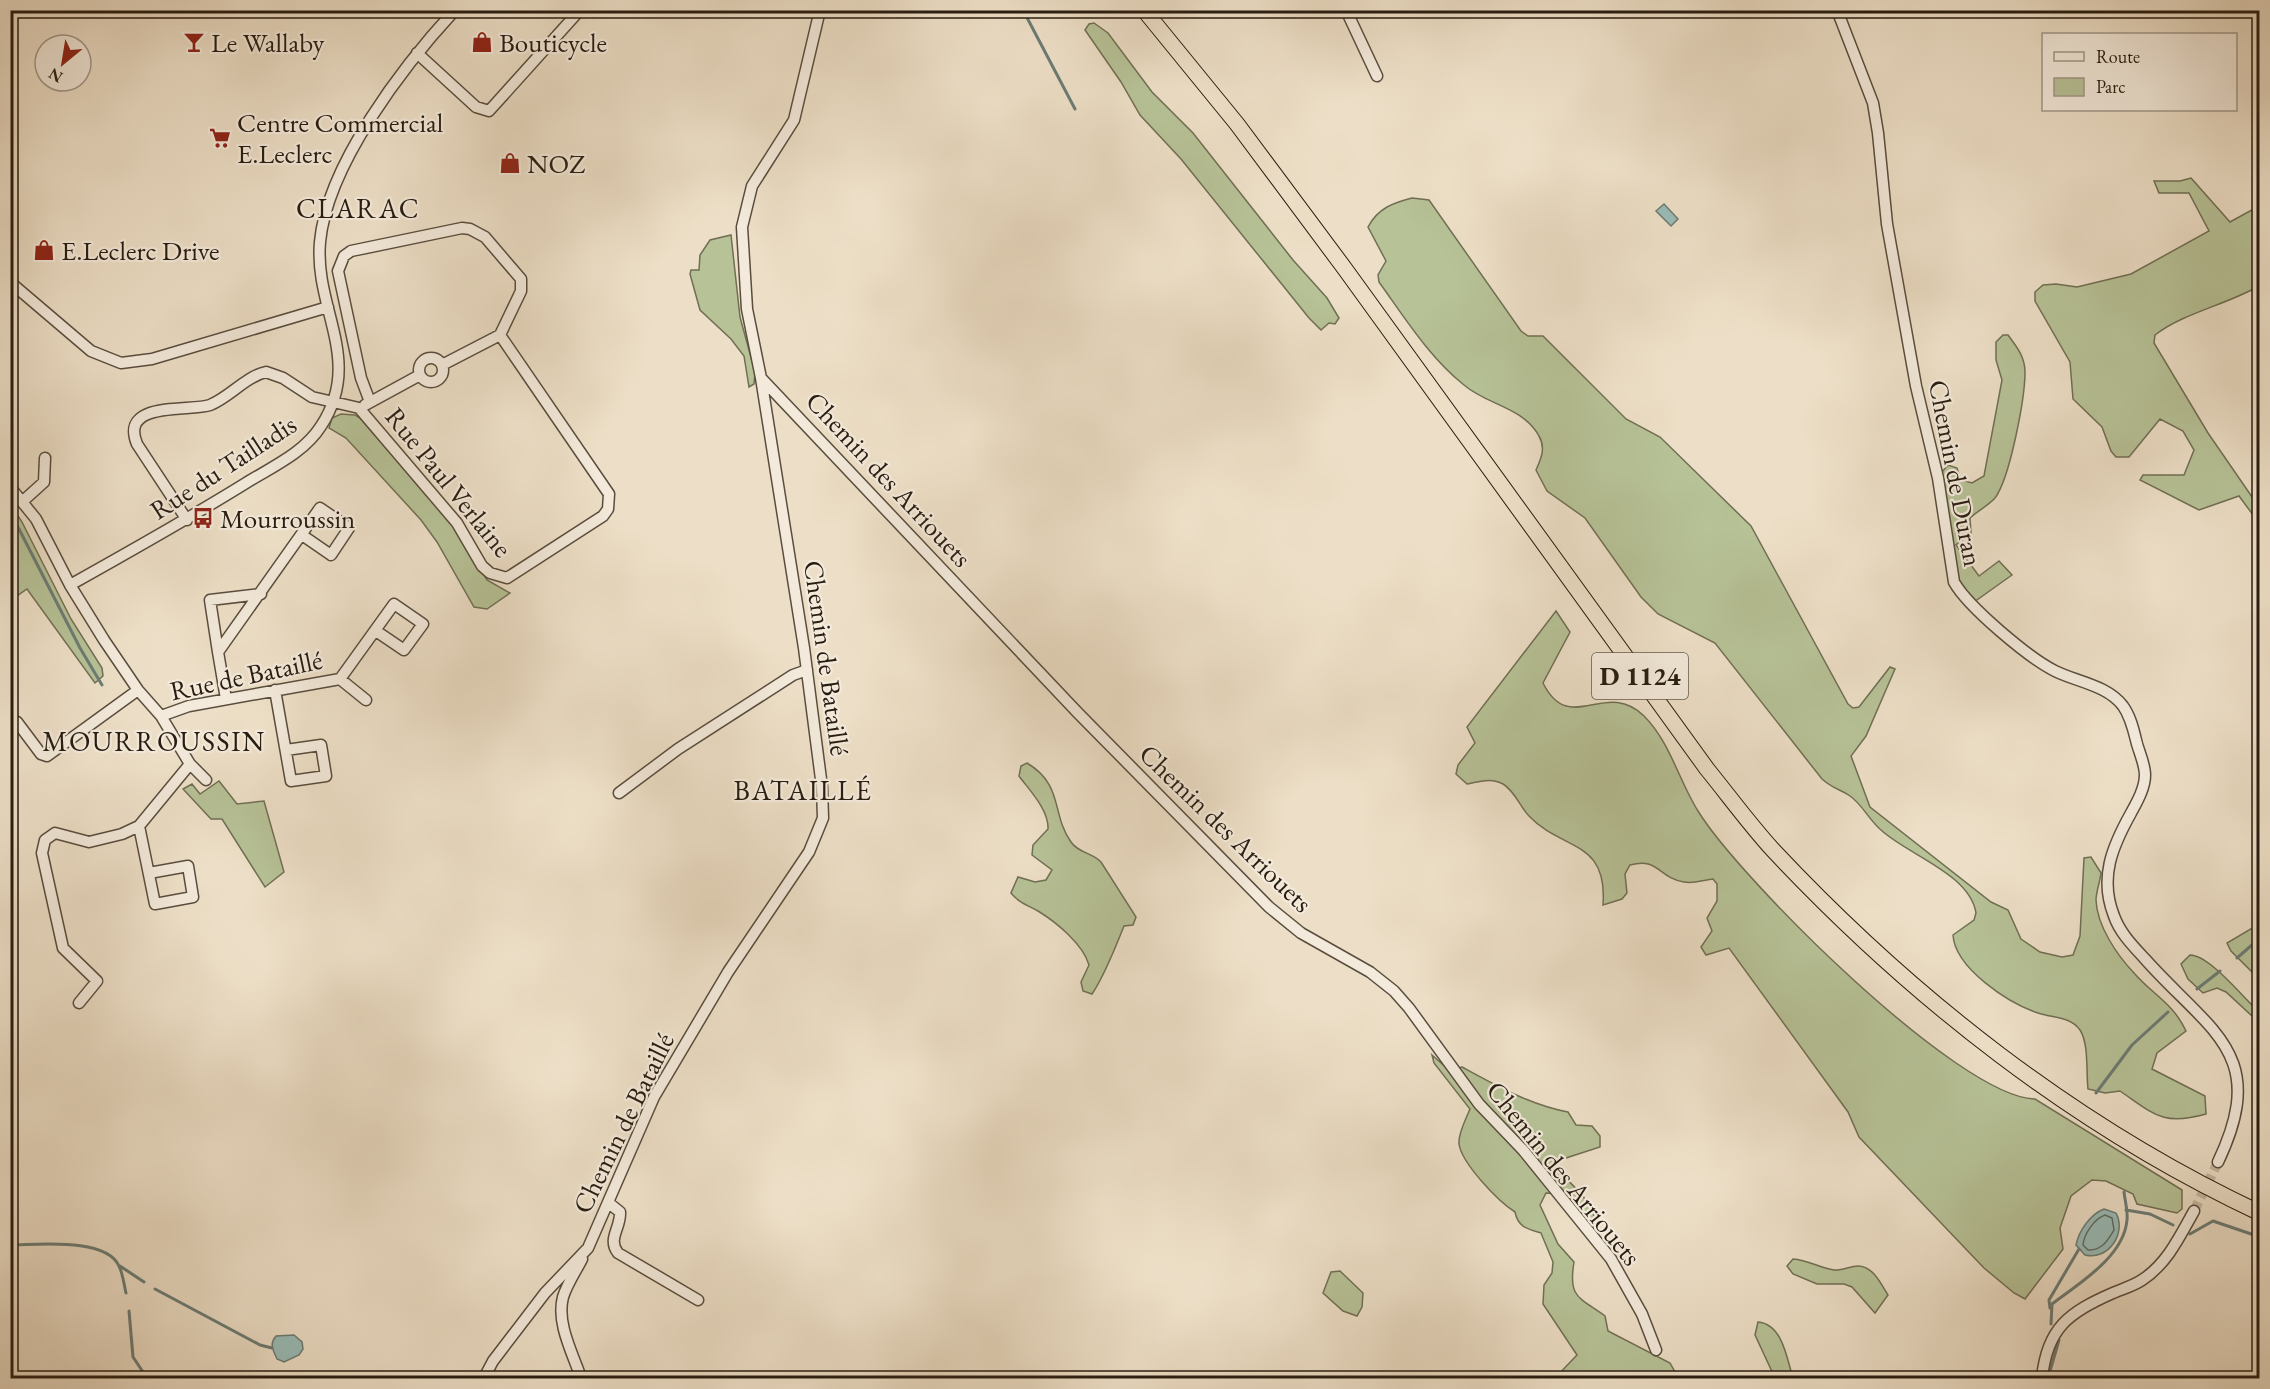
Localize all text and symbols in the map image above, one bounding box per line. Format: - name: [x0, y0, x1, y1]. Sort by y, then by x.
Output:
- place label: Le Wallaby: [211, 25, 324, 60]
- place label: Bouticycle: [499, 25, 607, 60]
- bar icon: Le Wallaby: [182, 30, 206, 54]
- shop icon: Bouticycle: [470, 30, 494, 54]
- north arrow: [33, 33, 93, 93]
- legend: [2042, 33, 2237, 111]
- text: Route: [2096, 45, 2140, 68]
- text: N: [45, 63, 67, 88]
- text: Parc: [2096, 75, 2126, 98]
- place label: Centre Commercial E.Leclerc: [237, 105, 443, 171]
- supermarket icon: Centre Commercial E.Leclerc: [208, 126, 232, 150]
- place label: NOZ: [527, 146, 585, 181]
- shop icon: NOZ: [498, 151, 522, 175]
- district label: CLARAC: [296, 190, 420, 226]
- place label: E.Leclerc Drive: [61, 233, 220, 268]
- shop icon: E.Leclerc Drive: [32, 238, 56, 262]
- street label: Chemin de Duran: [1921, 377, 1991, 569]
- street label: Chemin des Arriouets: [799, 384, 979, 574]
- street label: Rue Paul Verlaine: [378, 400, 520, 564]
- street label: Rue du Tailladis: [143, 407, 303, 527]
- place label: Mourroussin: [220, 501, 355, 536]
- bus stop icon: Mourroussin: [191, 506, 215, 530]
- street label: Chemin de Bataillé: [796, 558, 858, 758]
- street label: Rue de Bataillé: [167, 642, 325, 708]
- road number: D 1124: [1592, 653, 1688, 699]
- district label: MOURROUSSIN: [42, 723, 266, 759]
- street label: Chemin des Arriouets: [1132, 736, 1320, 920]
- district label: BATAILLÉ: [734, 772, 872, 808]
- street label: Chemin de Bataillé: [564, 1027, 682, 1219]
- street label: Chemin des Arriouets: [1479, 1073, 1649, 1273]

